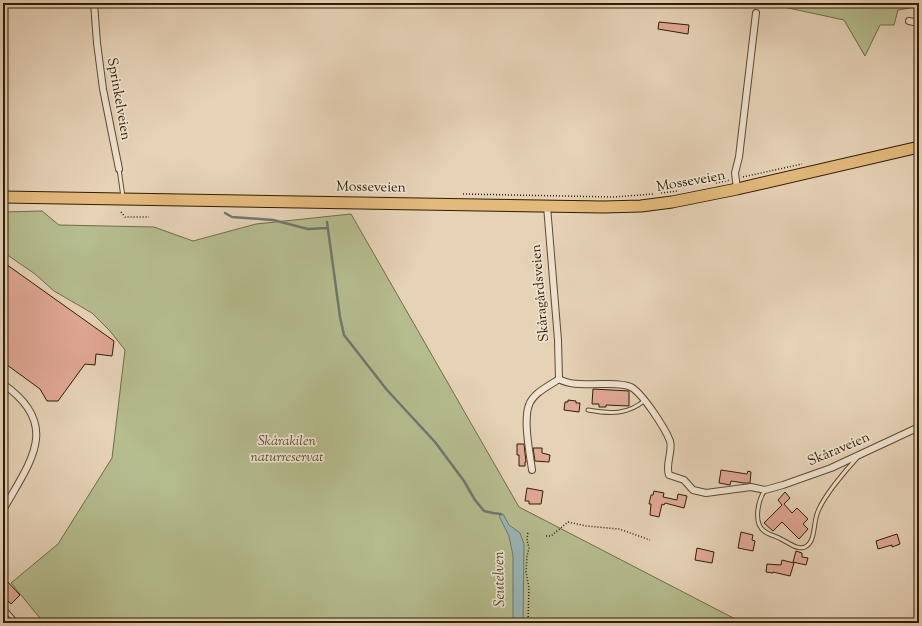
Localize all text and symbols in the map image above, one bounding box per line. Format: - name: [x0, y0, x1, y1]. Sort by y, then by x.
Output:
- street label: Sprinkelveien: [101, 56, 135, 142]
- street label: Mosseveien: [655, 166, 727, 198]
- street label: Mosseveien: [336, 177, 406, 199]
- street label: Skåragårdsveien: [527, 243, 555, 343]
- street label: Skåraveien: [805, 428, 873, 472]
- park label: Skårakilen naturreservat: [250, 432, 324, 468]
- water label: Seutelven: [489, 551, 511, 607]

